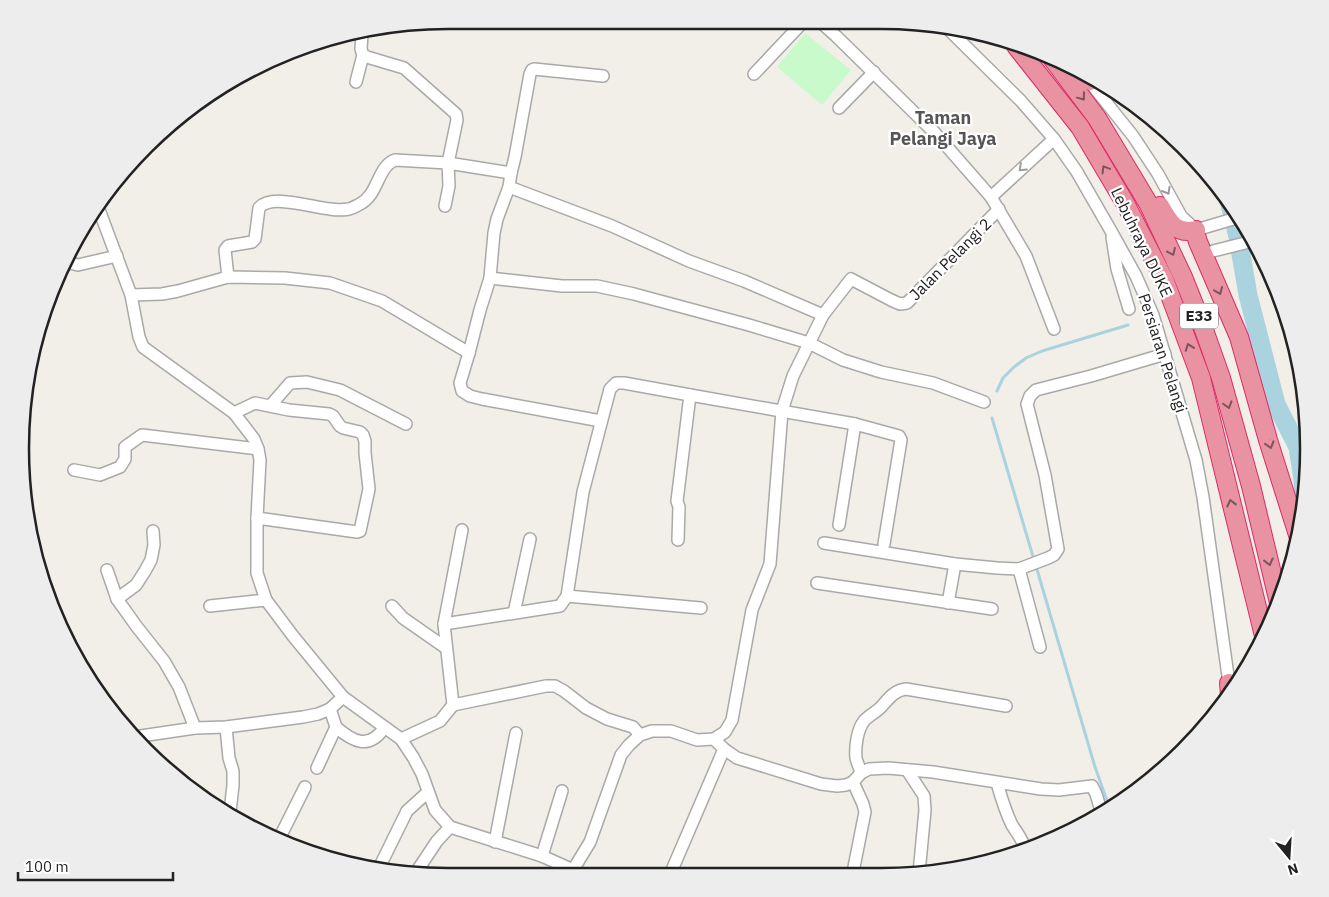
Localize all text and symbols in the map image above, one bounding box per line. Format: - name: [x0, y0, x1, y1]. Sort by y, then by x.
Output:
- one-way arrow: [1076, 91, 1084, 100]
- district label: Taman Pelangi Jaya: [889, 106, 997, 150]
- one-way arrow: [1019, 162, 1028, 171]
- one-way arrow: [1101, 165, 1111, 174]
- street label: Lebuhraya DUKE: [1107, 184, 1177, 300]
- one-way arrow: [1161, 185, 1171, 194]
- street label: Jalan Pelangi 2: [905, 214, 995, 304]
- one-way arrow: [1166, 247, 1176, 256]
- one-way arrow: [1213, 286, 1223, 295]
- street label: Persiaran Pelangi: [1134, 291, 1192, 415]
- road number: E33: [1180, 304, 1218, 328]
- one-way arrow: [1185, 343, 1195, 351]
- one-way arrow: [1223, 400, 1233, 408]
- one-way arrow: [1264, 441, 1274, 449]
- one-way arrow: [1227, 500, 1237, 508]
- one-way arrow: [1264, 557, 1274, 565]
- north arrow: [1264, 832, 1314, 882]
- scale bar: [18, 850, 172, 882]
- text: 100 m: [25, 857, 69, 876]
- text: N: [1285, 859, 1301, 879]

